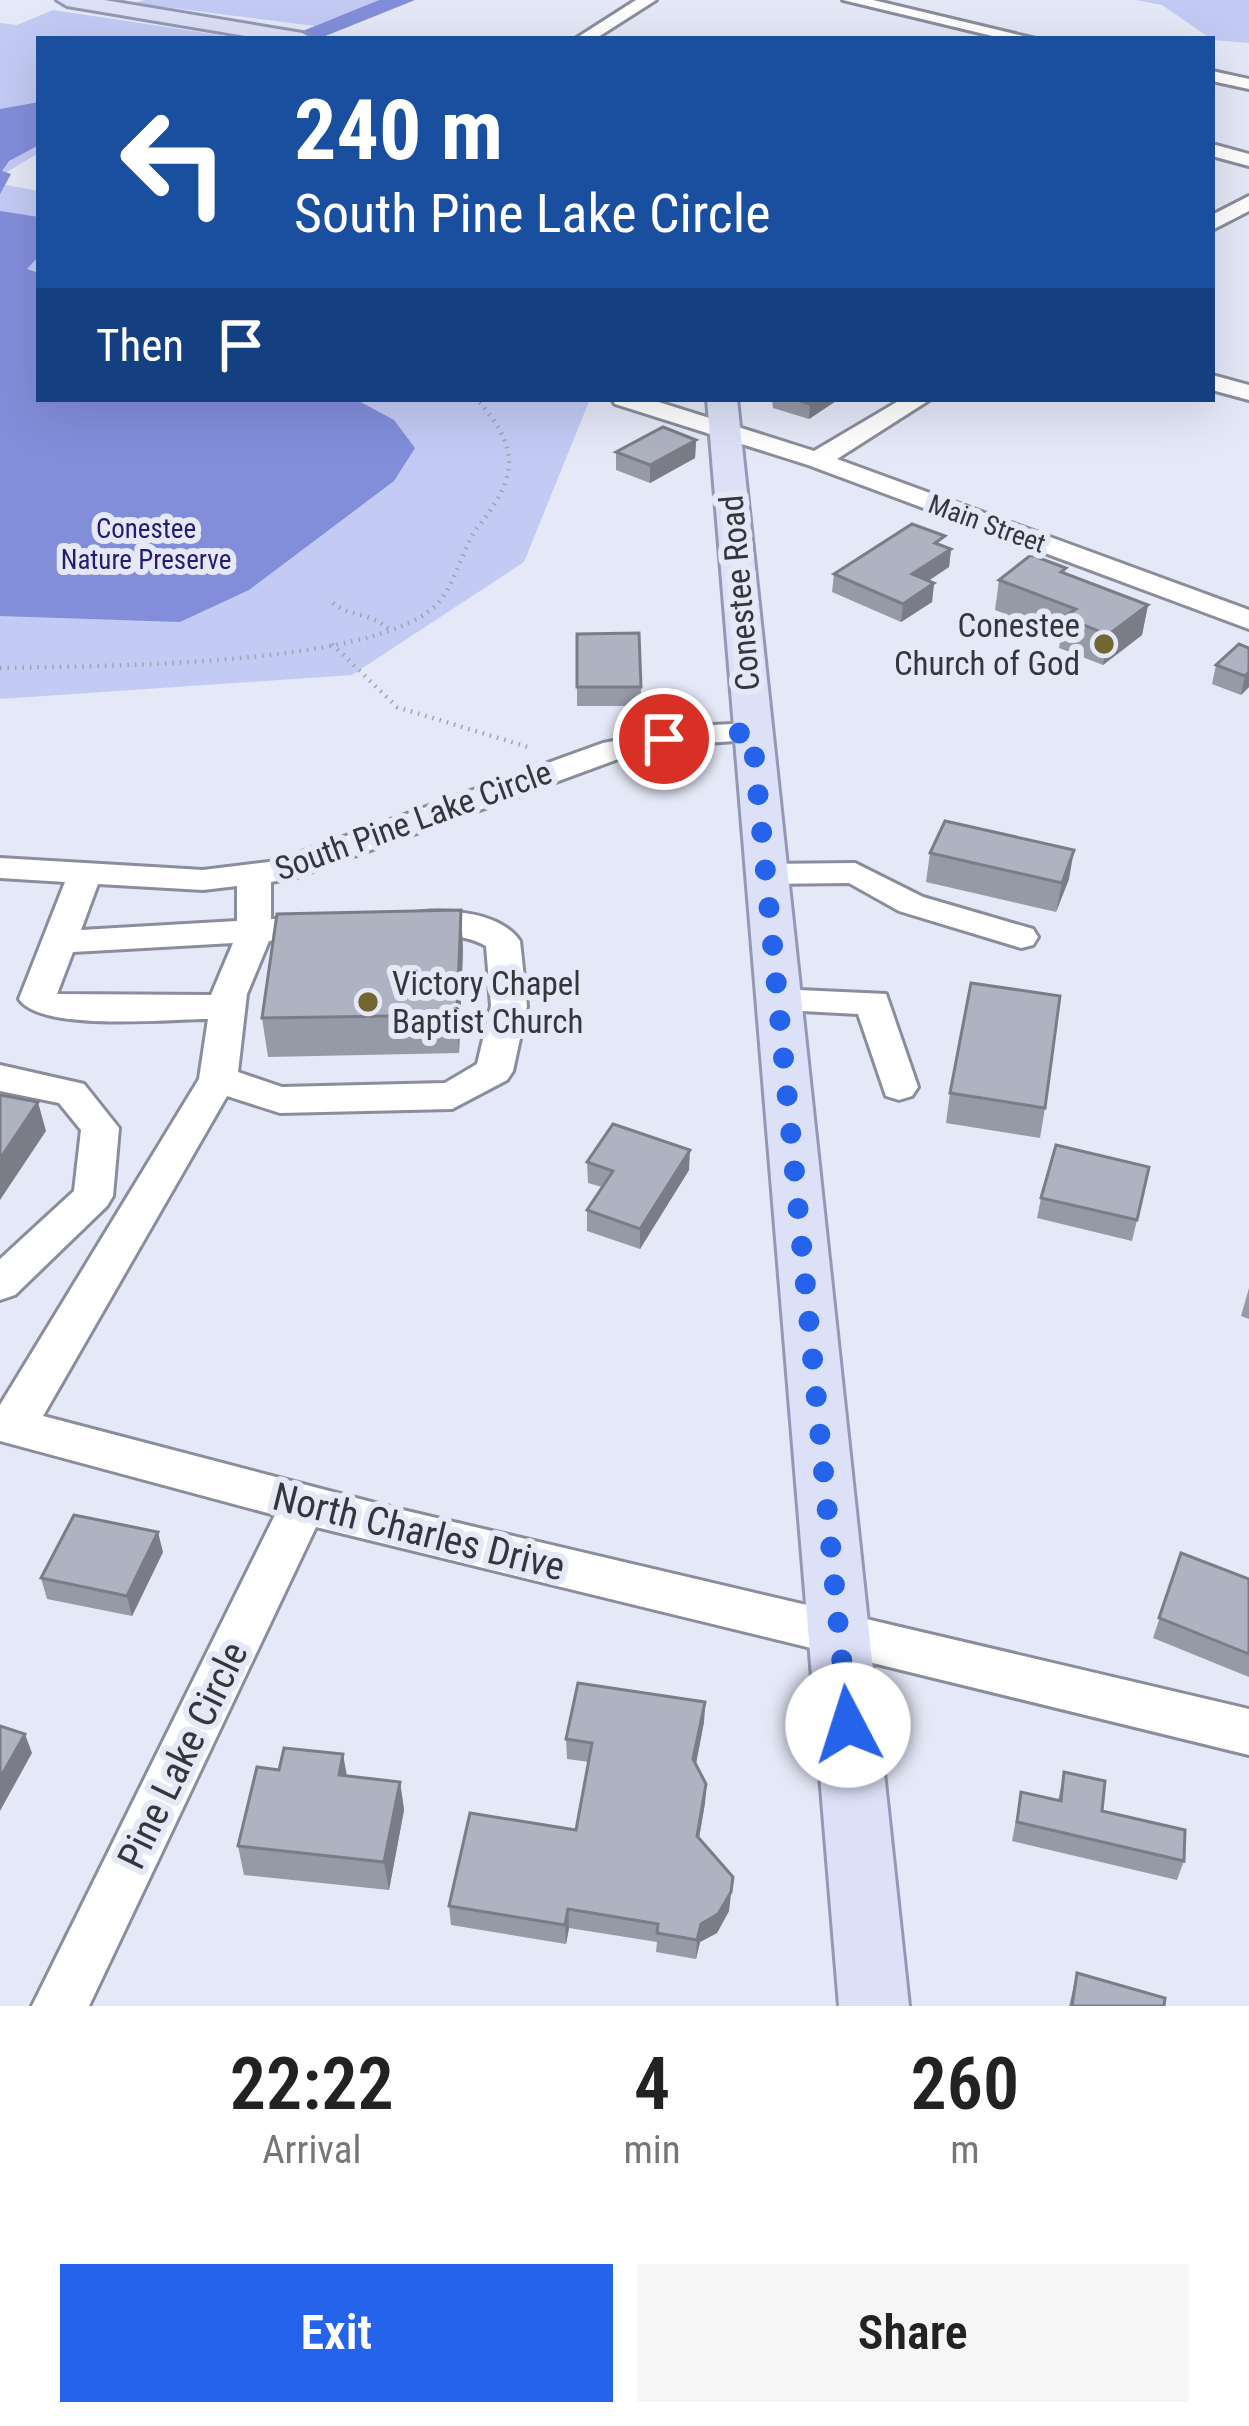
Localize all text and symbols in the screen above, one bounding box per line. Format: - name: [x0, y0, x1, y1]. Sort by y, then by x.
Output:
- text: 240 m: [294, 81, 503, 180]
- icon: left: [96, 84, 252, 240]
- text: South Pine Lake Circle: [294, 182, 771, 245]
- icon: arrive: [208, 312, 274, 378]
- text: Then: [96, 319, 184, 372]
- street label: Main Street: [924, 488, 1050, 560]
- street label: Conestee Road: [712, 493, 767, 692]
- park label: Conestee Nature Preserve: [61, 513, 231, 576]
- place label: Conestee Church of God: [894, 606, 1080, 683]
- marker: Conestee Church of God: [1091, 631, 1117, 657]
- pin: [613, 688, 715, 790]
- icon: arrive: [631, 706, 697, 772]
- street label: South Pine Lake Circle: [270, 752, 557, 889]
- place label: Victory Chapel Baptist Church: [392, 964, 583, 1041]
- marker: Victory Chapel Baptist Church: [355, 989, 381, 1015]
- street label: North Charles Drive: [268, 1473, 569, 1590]
- street label: Pine Lake Circle: [108, 1635, 258, 1876]
- position arrow: [785, 1662, 911, 1788]
- text: 22:22: [230, 2042, 394, 2127]
- text: 4: [634, 2042, 670, 2127]
- text: 260: [911, 2042, 1019, 2127]
- text: Arrival: [262, 2127, 361, 2173]
- text: min: [624, 2127, 681, 2173]
- text: m: [950, 2127, 980, 2173]
- button: Exit: [60, 2264, 613, 2402]
- button: Share: [637, 2264, 1189, 2402]

